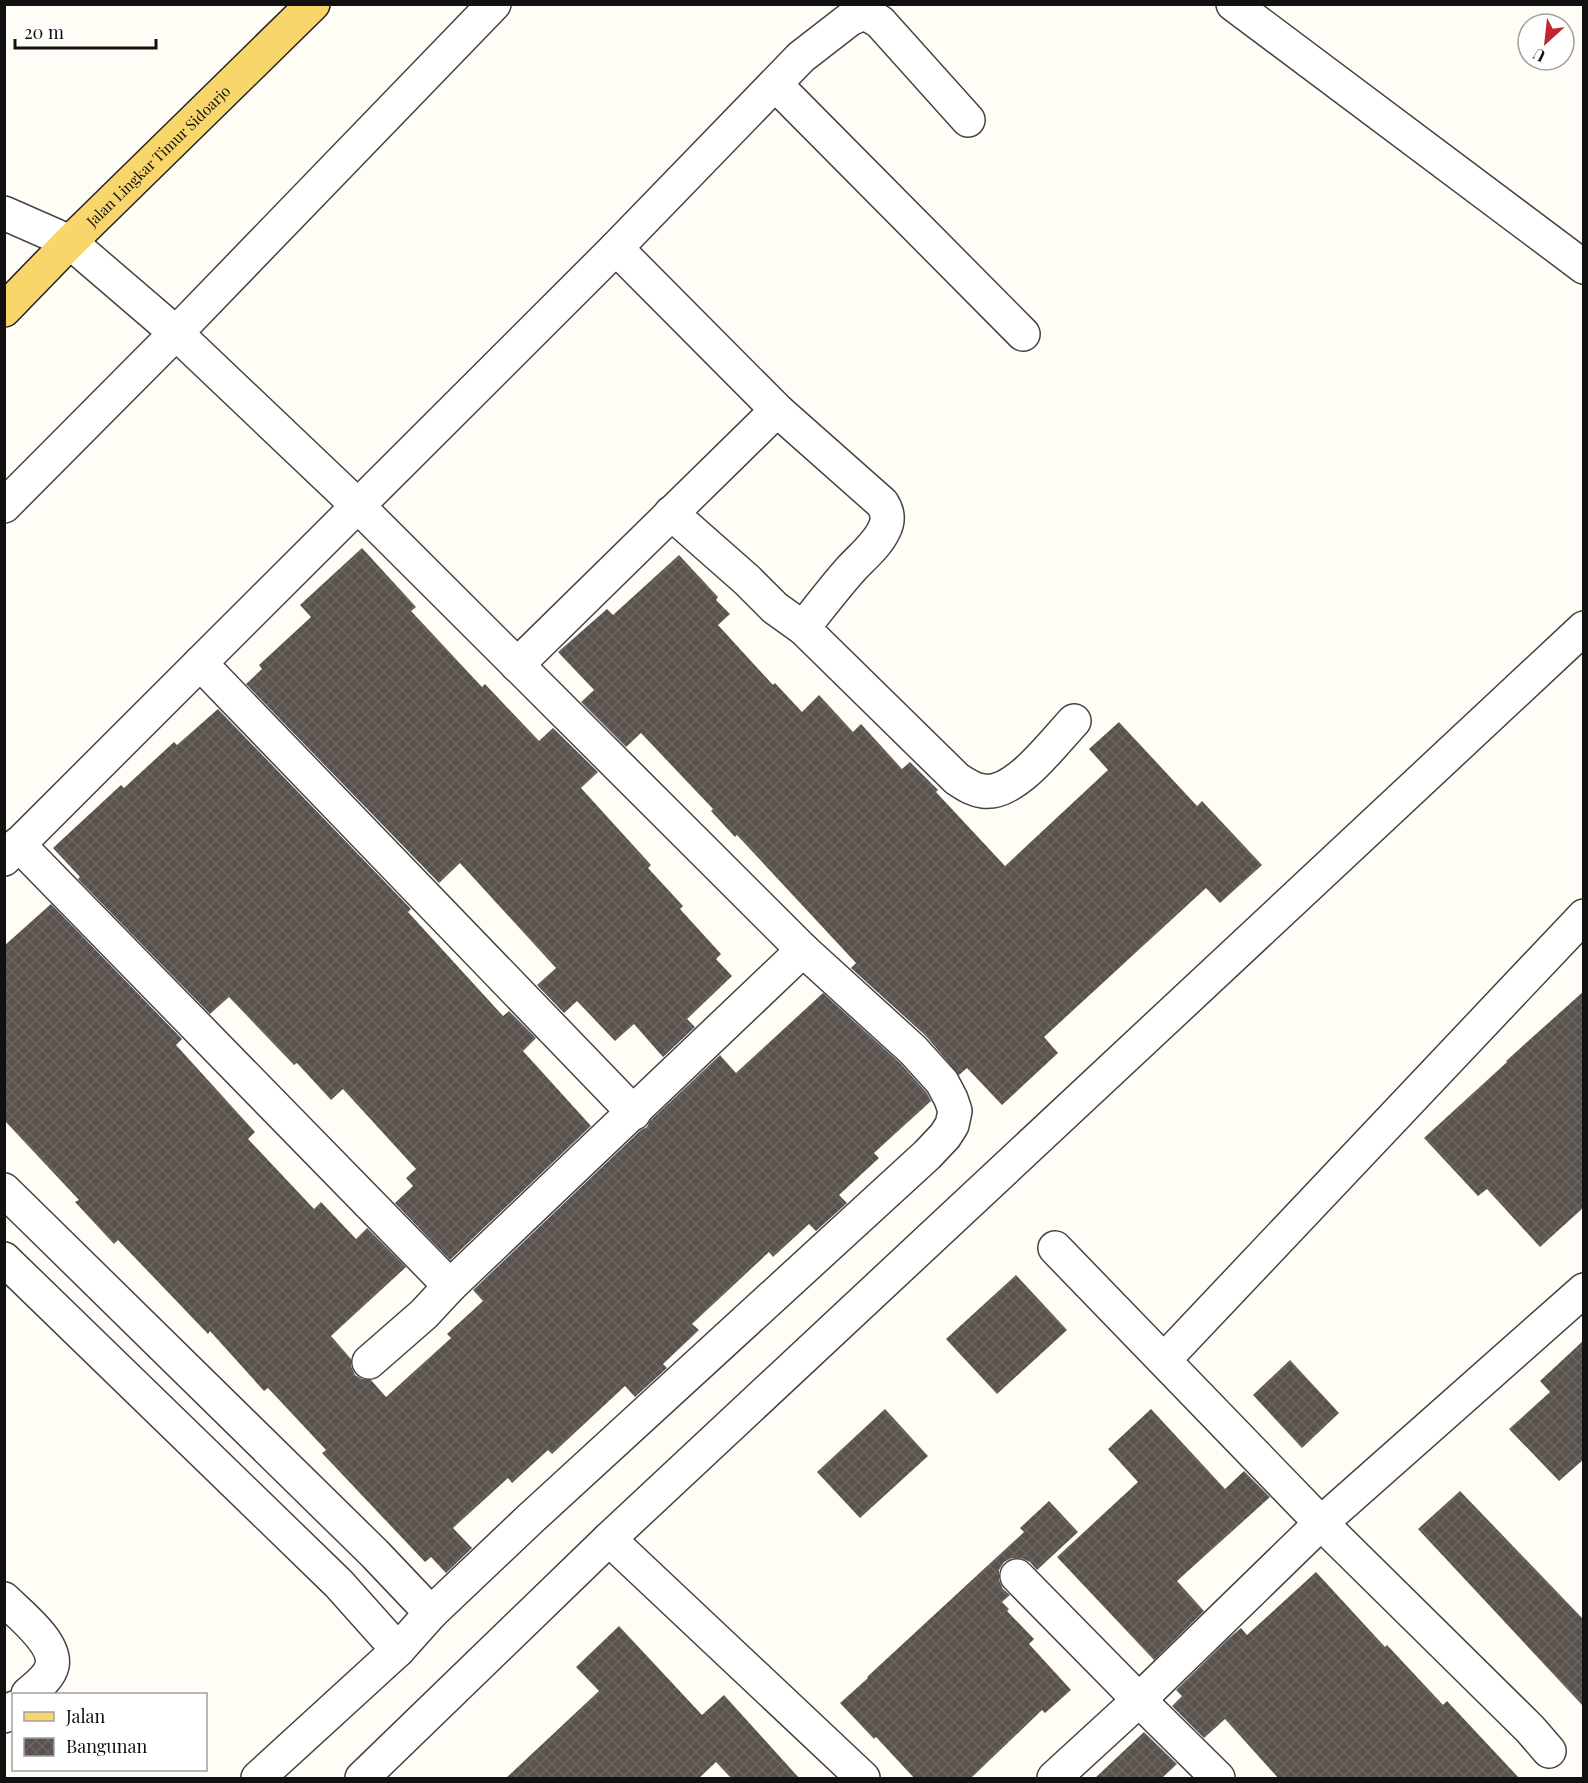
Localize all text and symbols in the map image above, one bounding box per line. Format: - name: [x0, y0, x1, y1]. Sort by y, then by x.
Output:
- scale bar: [15, 12, 156, 50]
- north arrow: [1516, 12, 1576, 72]
- text: 20 m: [24, 20, 64, 44]
- text: U: [1529, 44, 1549, 68]
- street label: Jalan Lingkar Timur Sidoarjo: [81, 81, 234, 231]
- legend: [12, 1693, 207, 1771]
- text: Jalan: [65, 1704, 106, 1728]
- text: Bangunan: [66, 1734, 147, 1758]

